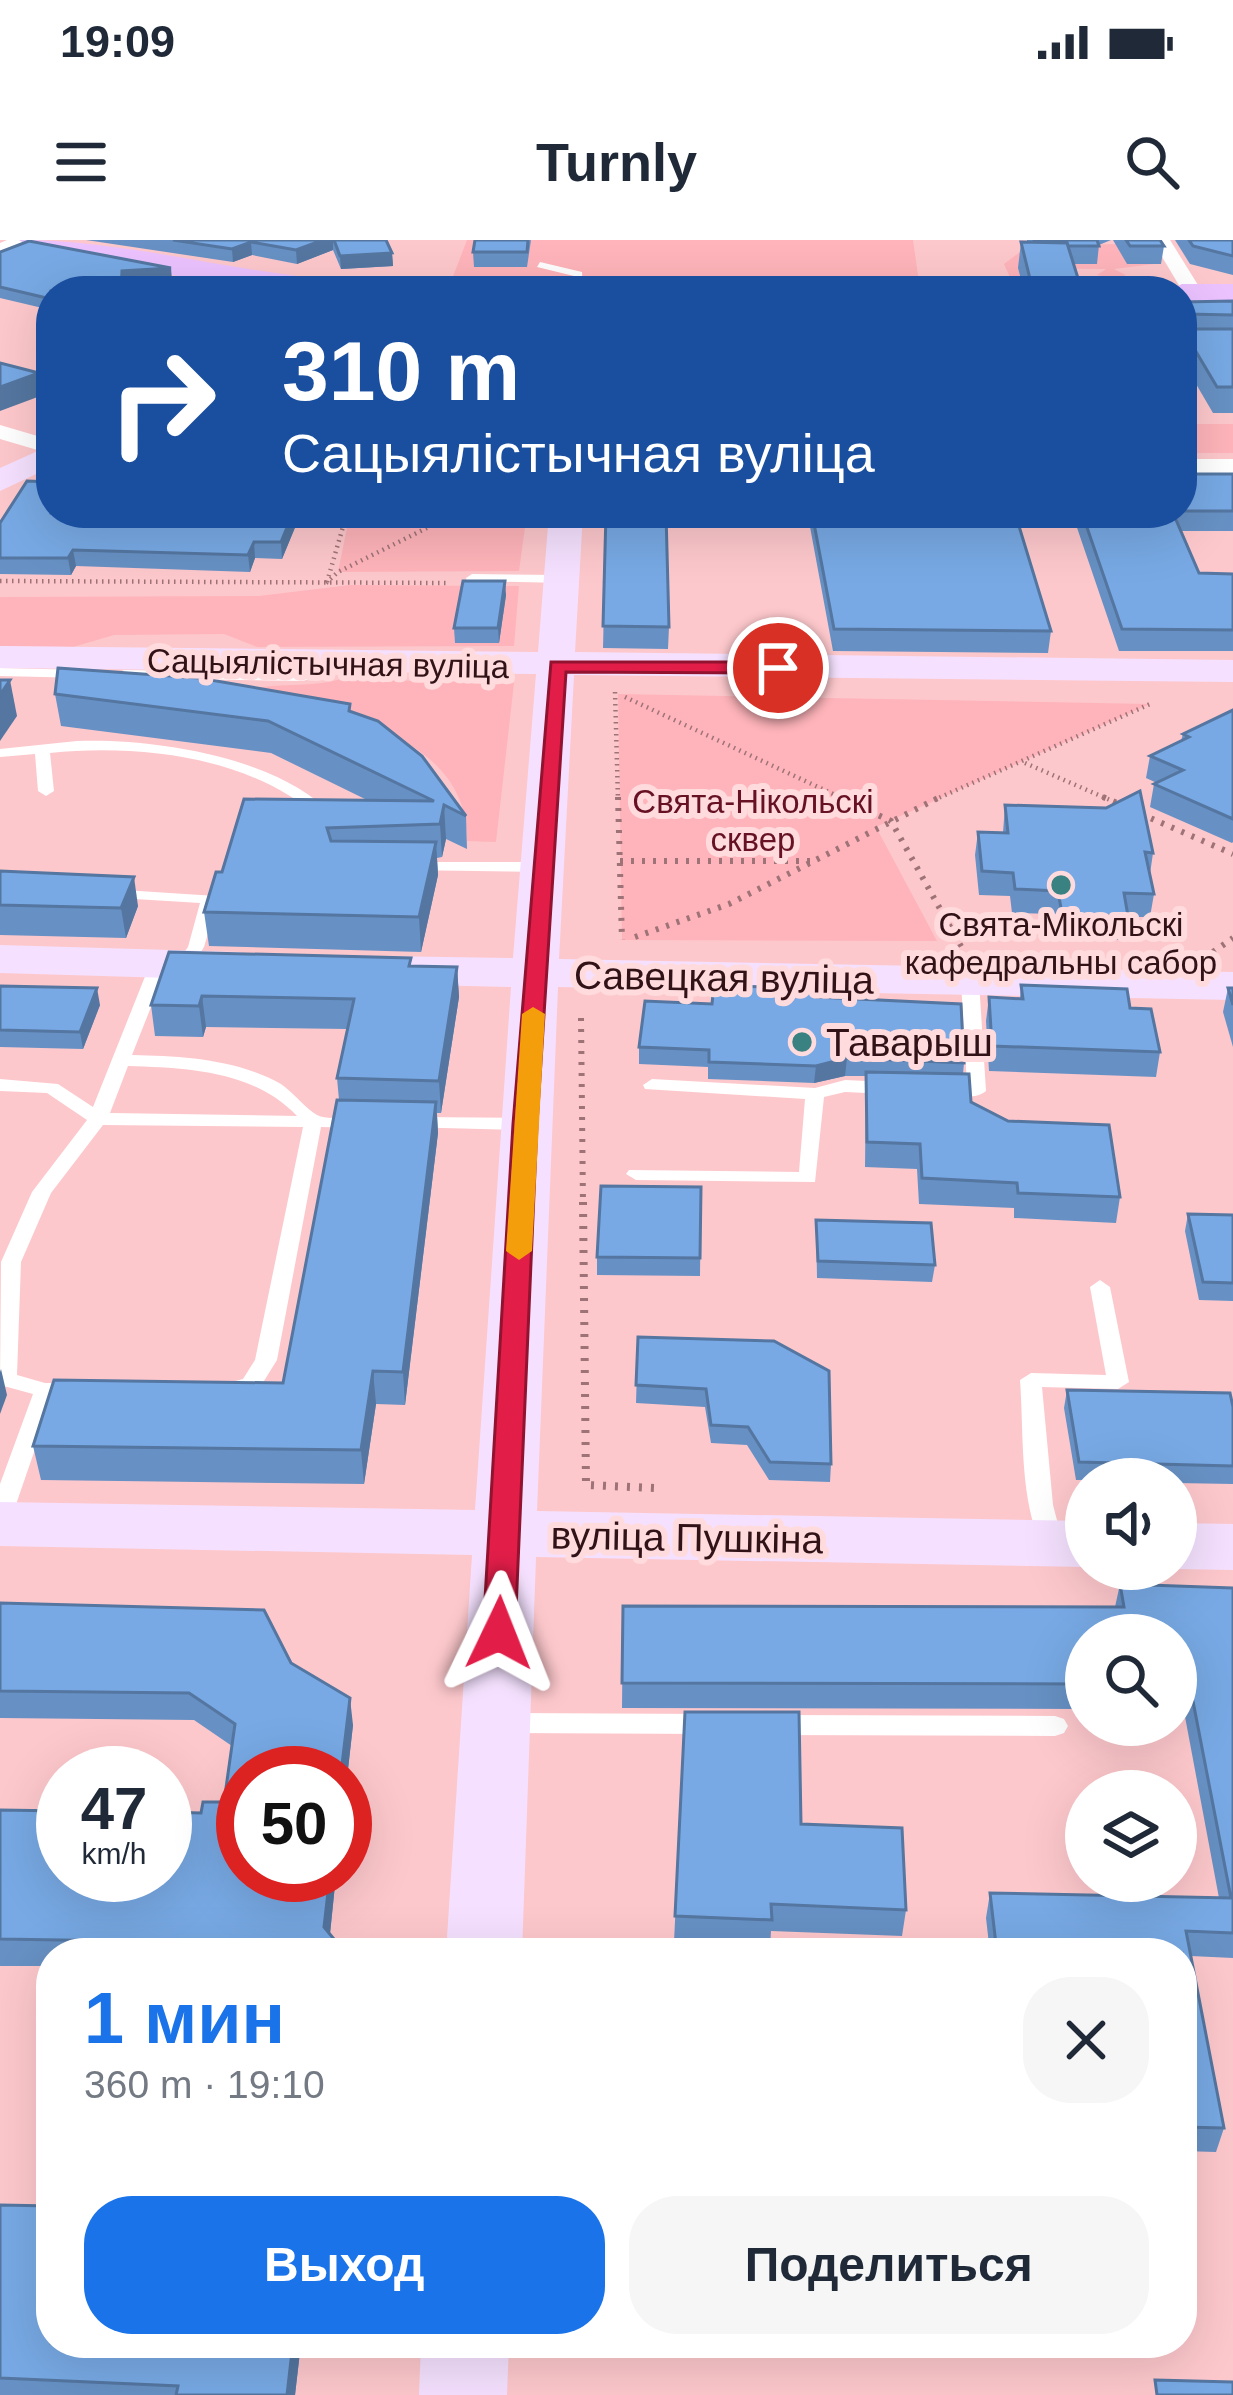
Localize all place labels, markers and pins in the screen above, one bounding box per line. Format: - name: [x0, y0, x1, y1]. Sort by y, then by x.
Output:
- pin: [727, 617, 829, 719]
- marker: Свята-Мікольскі кафедральны сабор: [1048, 872, 1074, 898]
- place label: Свята-Мікольскі кафедральны сабор: [905, 906, 1217, 981]
- place label: Таварыш: [826, 1021, 993, 1064]
- marker: Таварыш: [789, 1029, 815, 1055]

